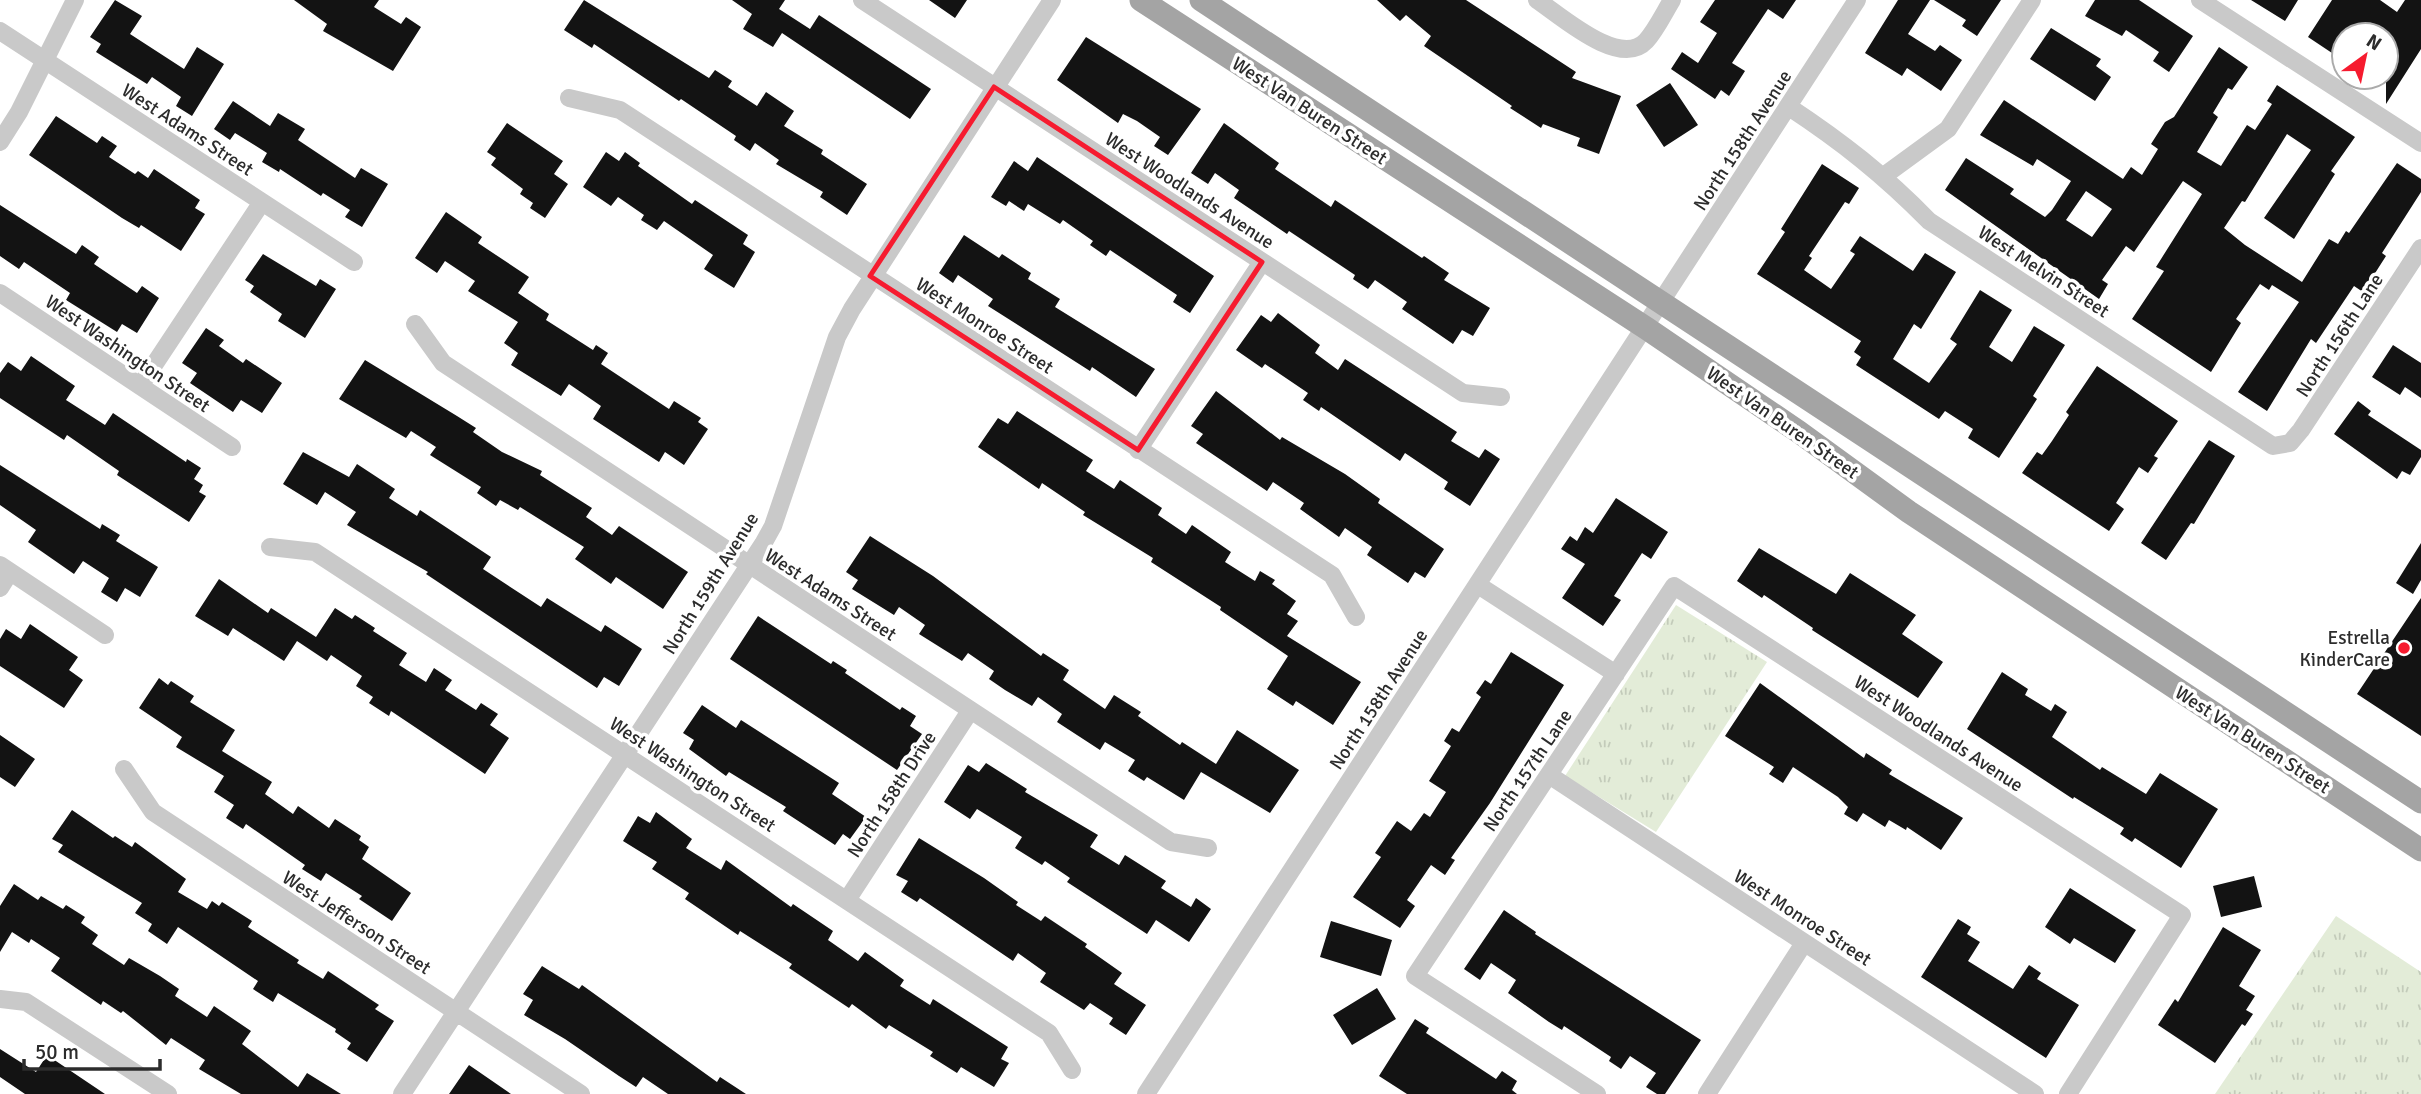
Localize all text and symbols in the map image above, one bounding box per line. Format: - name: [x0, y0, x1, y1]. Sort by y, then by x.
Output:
- north arrow: [2330, 21, 2400, 91]
- text: N: [2362, 29, 2386, 56]
- street label: West Van Buren Street: [1227, 52, 1392, 170]
- street label: North 158th Avenue: [1688, 66, 1797, 215]
- street label: West Adams Street: [117, 78, 258, 182]
- street label: West Woodlands Avenue: [1100, 127, 1279, 255]
- street label: West Melvin Street: [1973, 220, 2114, 323]
- street label: North 156th Lane: [2291, 269, 2389, 402]
- street label: West Monroe Street: [911, 272, 1058, 379]
- street label: West Washington Street: [40, 290, 215, 418]
- street label: West Van Buren Street: [1702, 361, 1864, 485]
- street label: North 159th Avenue: [658, 508, 764, 659]
- street label: West Adams Street: [760, 543, 901, 647]
- street label: North 158th Avenue: [1324, 625, 1433, 774]
- place label: Estrella KinderCare: [2299, 626, 2390, 672]
- marker: Estrella KinderCare: [2396, 640, 2412, 656]
- street label: West Woodlands Avenue: [1849, 670, 2028, 798]
- street label: West Van Buren Street: [2170, 681, 2335, 799]
- street label: North 157th Lane: [1478, 705, 1578, 836]
- street label: West Washington Street: [605, 712, 781, 838]
- street label: North 158th Drive: [842, 727, 942, 862]
- street label: West Monroe Street: [1729, 864, 1876, 971]
- street label: West Jefferson Street: [277, 866, 436, 980]
- scale bar: [24, 1028, 161, 1072]
- text: 50 m: [35, 1039, 79, 1065]

